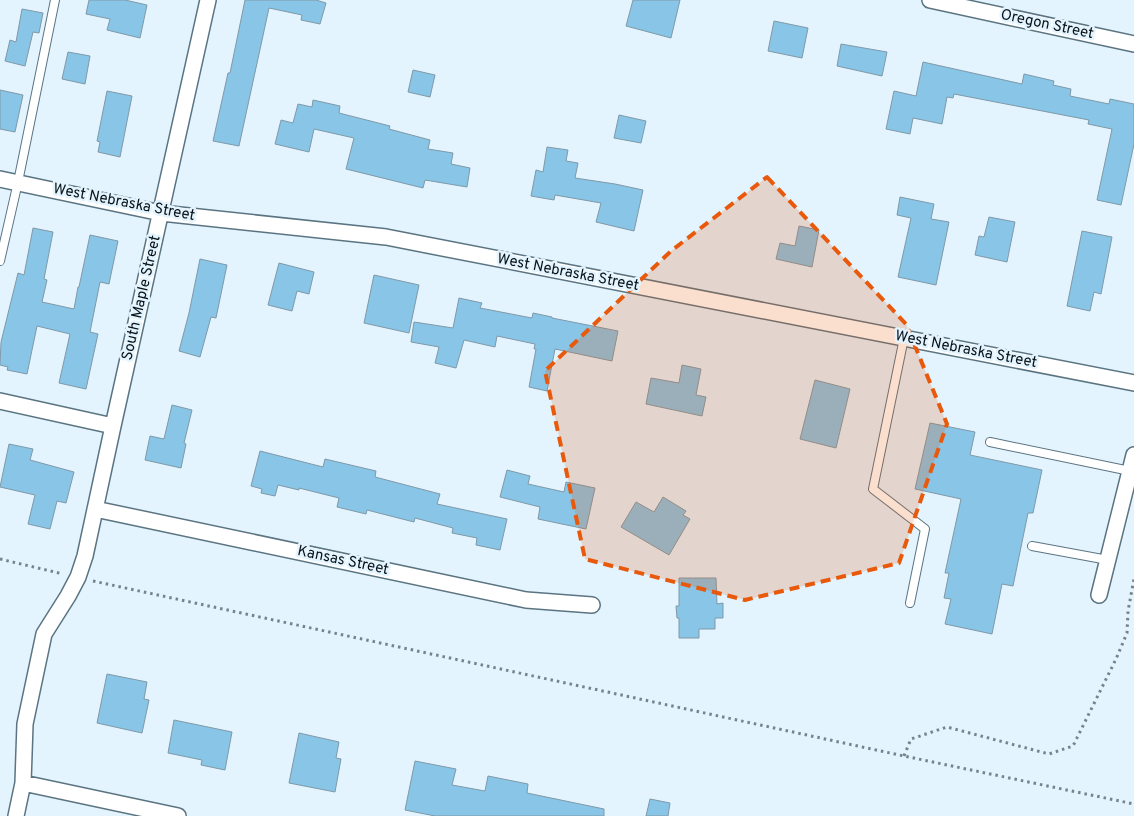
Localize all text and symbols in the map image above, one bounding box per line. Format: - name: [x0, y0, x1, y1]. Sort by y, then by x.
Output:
- street label: Oregon Street: [999, 6, 1095, 44]
- street label: West Nebraska Street: [51, 180, 197, 226]
- street label: South Maple Street: [118, 234, 166, 362]
- street label: West Nebraska Street: [495, 250, 641, 296]
- street label: West Nebraska Street: [893, 327, 1039, 373]
- street label: Kansas Street: [296, 542, 390, 580]

